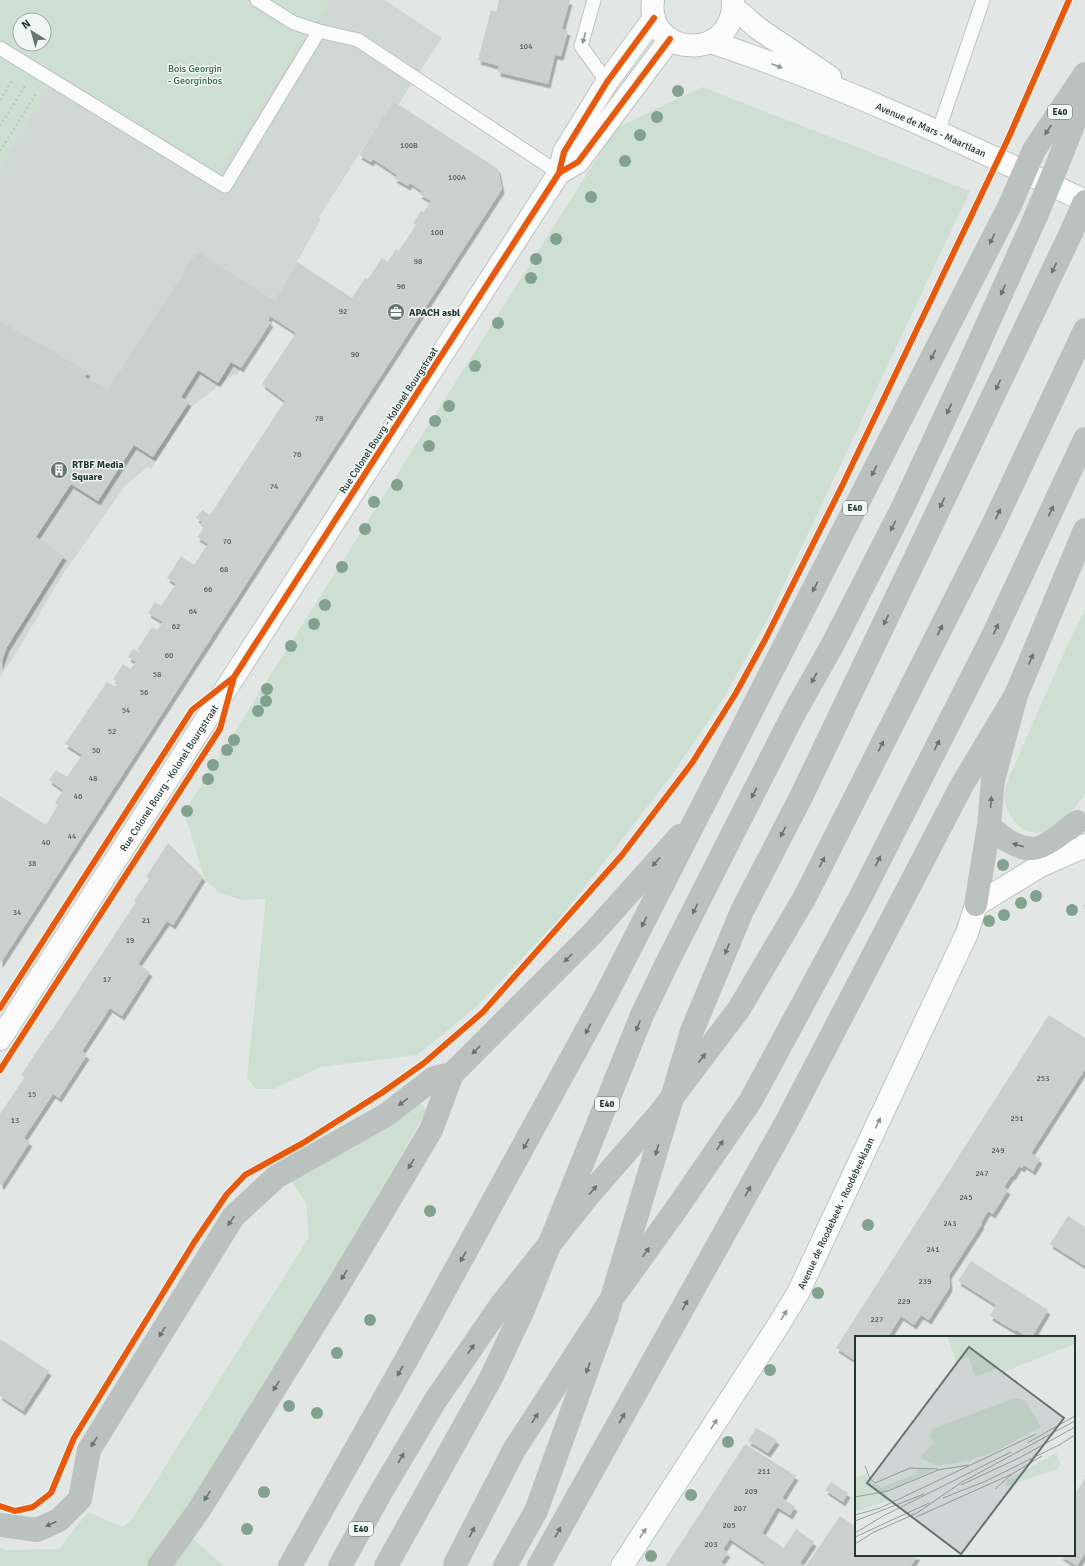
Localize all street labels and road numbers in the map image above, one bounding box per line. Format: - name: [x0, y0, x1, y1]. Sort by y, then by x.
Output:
- street label: Avenue de Mars - Maartlaan: [874, 101, 988, 160]
- road number: E40: [1048, 105, 1072, 119]
- street label: Rue Colonel Bourg - Kolonel Bourgstraat: [337, 345, 441, 496]
- road number: E40: [843, 501, 867, 515]
- street label: Rue Colonel Bourg - Kolonel Bourgstraat: [118, 702, 222, 854]
- road number: E40: [595, 1097, 619, 1111]
- street label: Avenue de Roodebeek - Roodebeeklaan: [796, 1136, 877, 1291]
- road number: E40: [349, 1522, 373, 1536]

